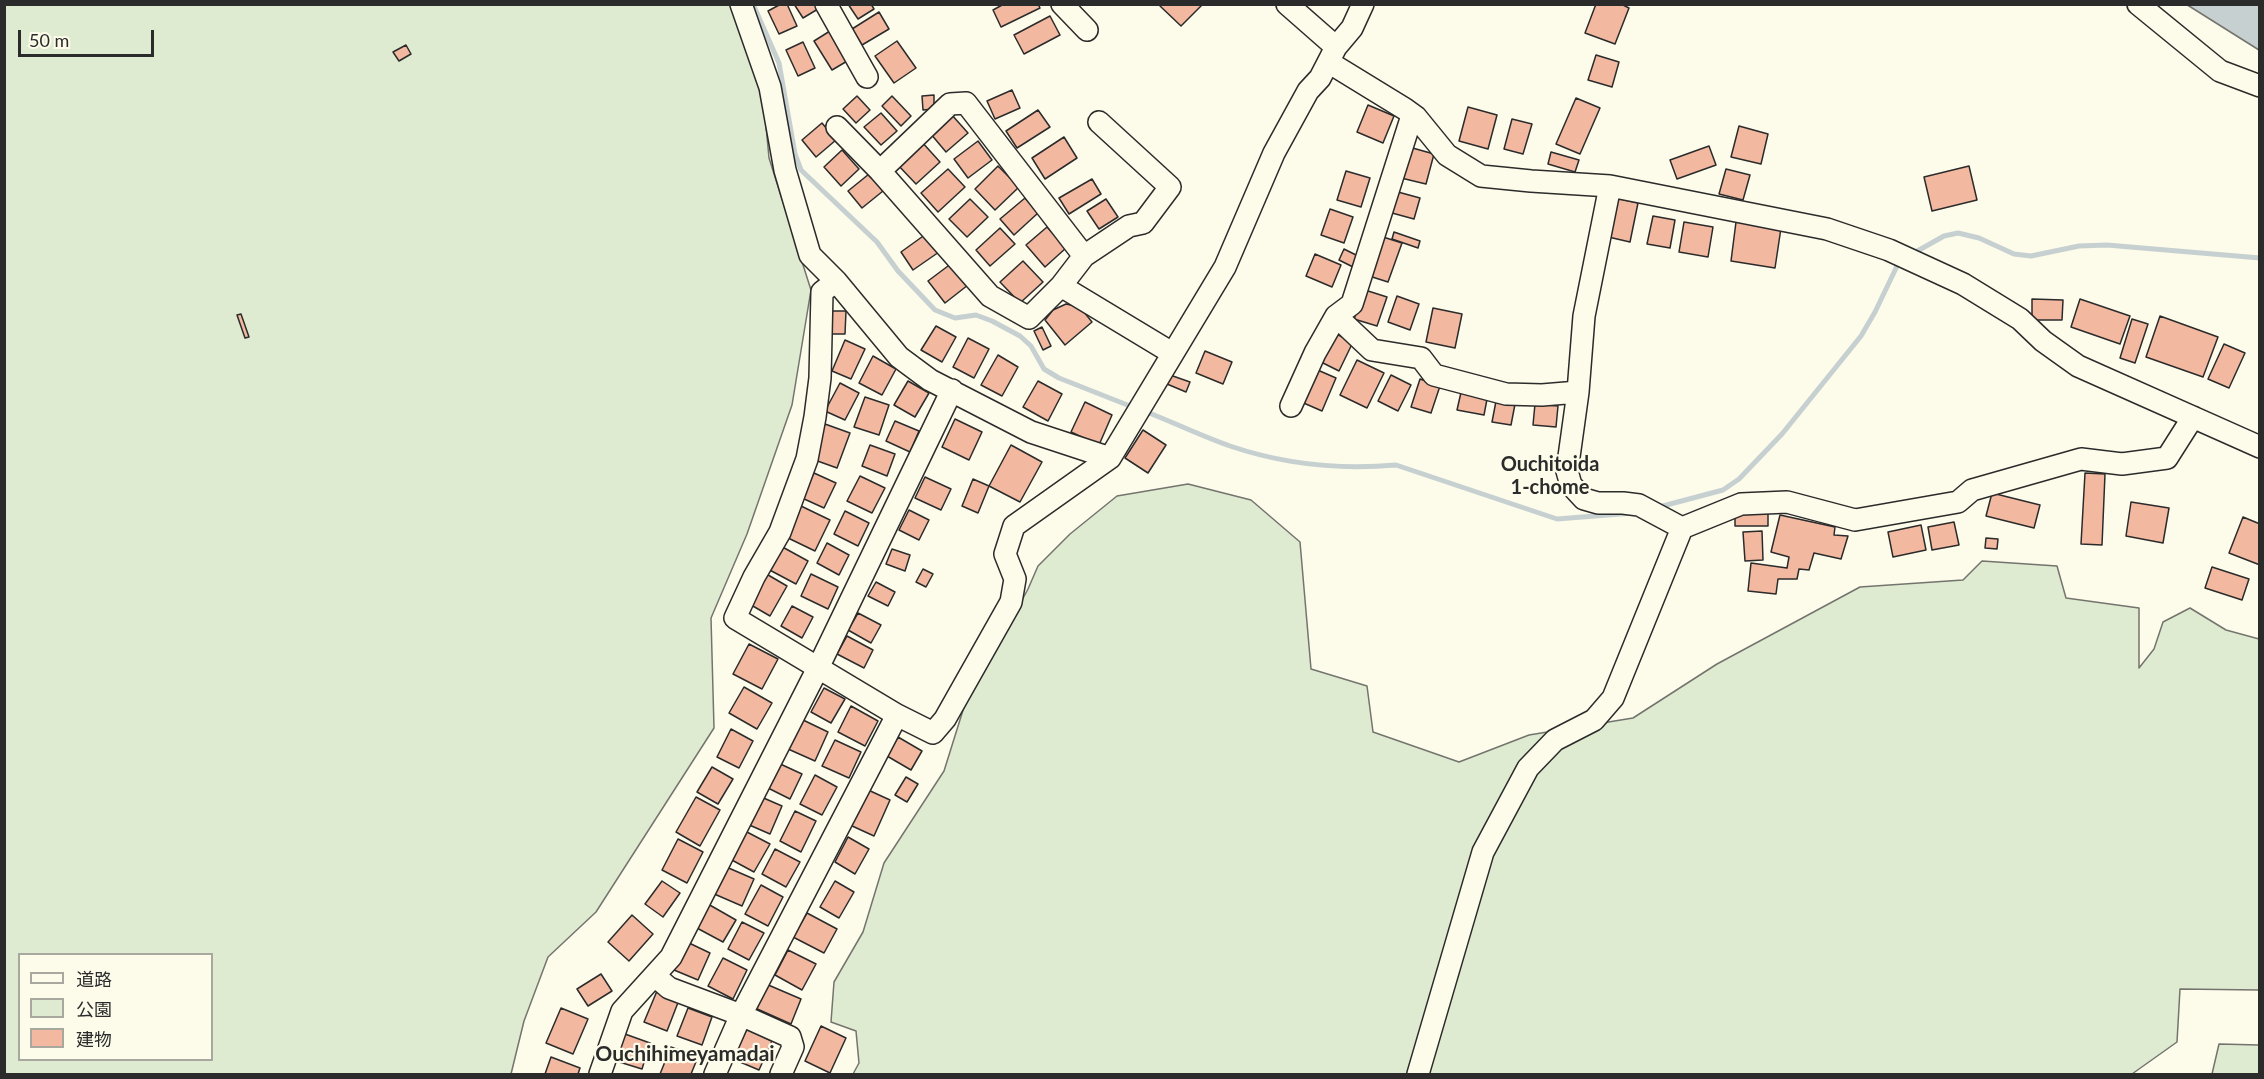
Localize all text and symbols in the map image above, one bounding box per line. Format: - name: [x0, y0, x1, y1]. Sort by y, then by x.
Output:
- scale bar: [21, 18, 158, 56]
- text: 50 m: [29, 29, 69, 51]
- district label: Ouchitoida 1-chome: [1501, 453, 1599, 500]
- legend: [18, 953, 213, 1061]
- text: 道路: [76, 968, 112, 990]
- text: 公園: [76, 998, 112, 1020]
- text: 建物: [76, 1028, 112, 1050]
- district label: Ouchihimeyamadai: [595, 1041, 775, 1067]

